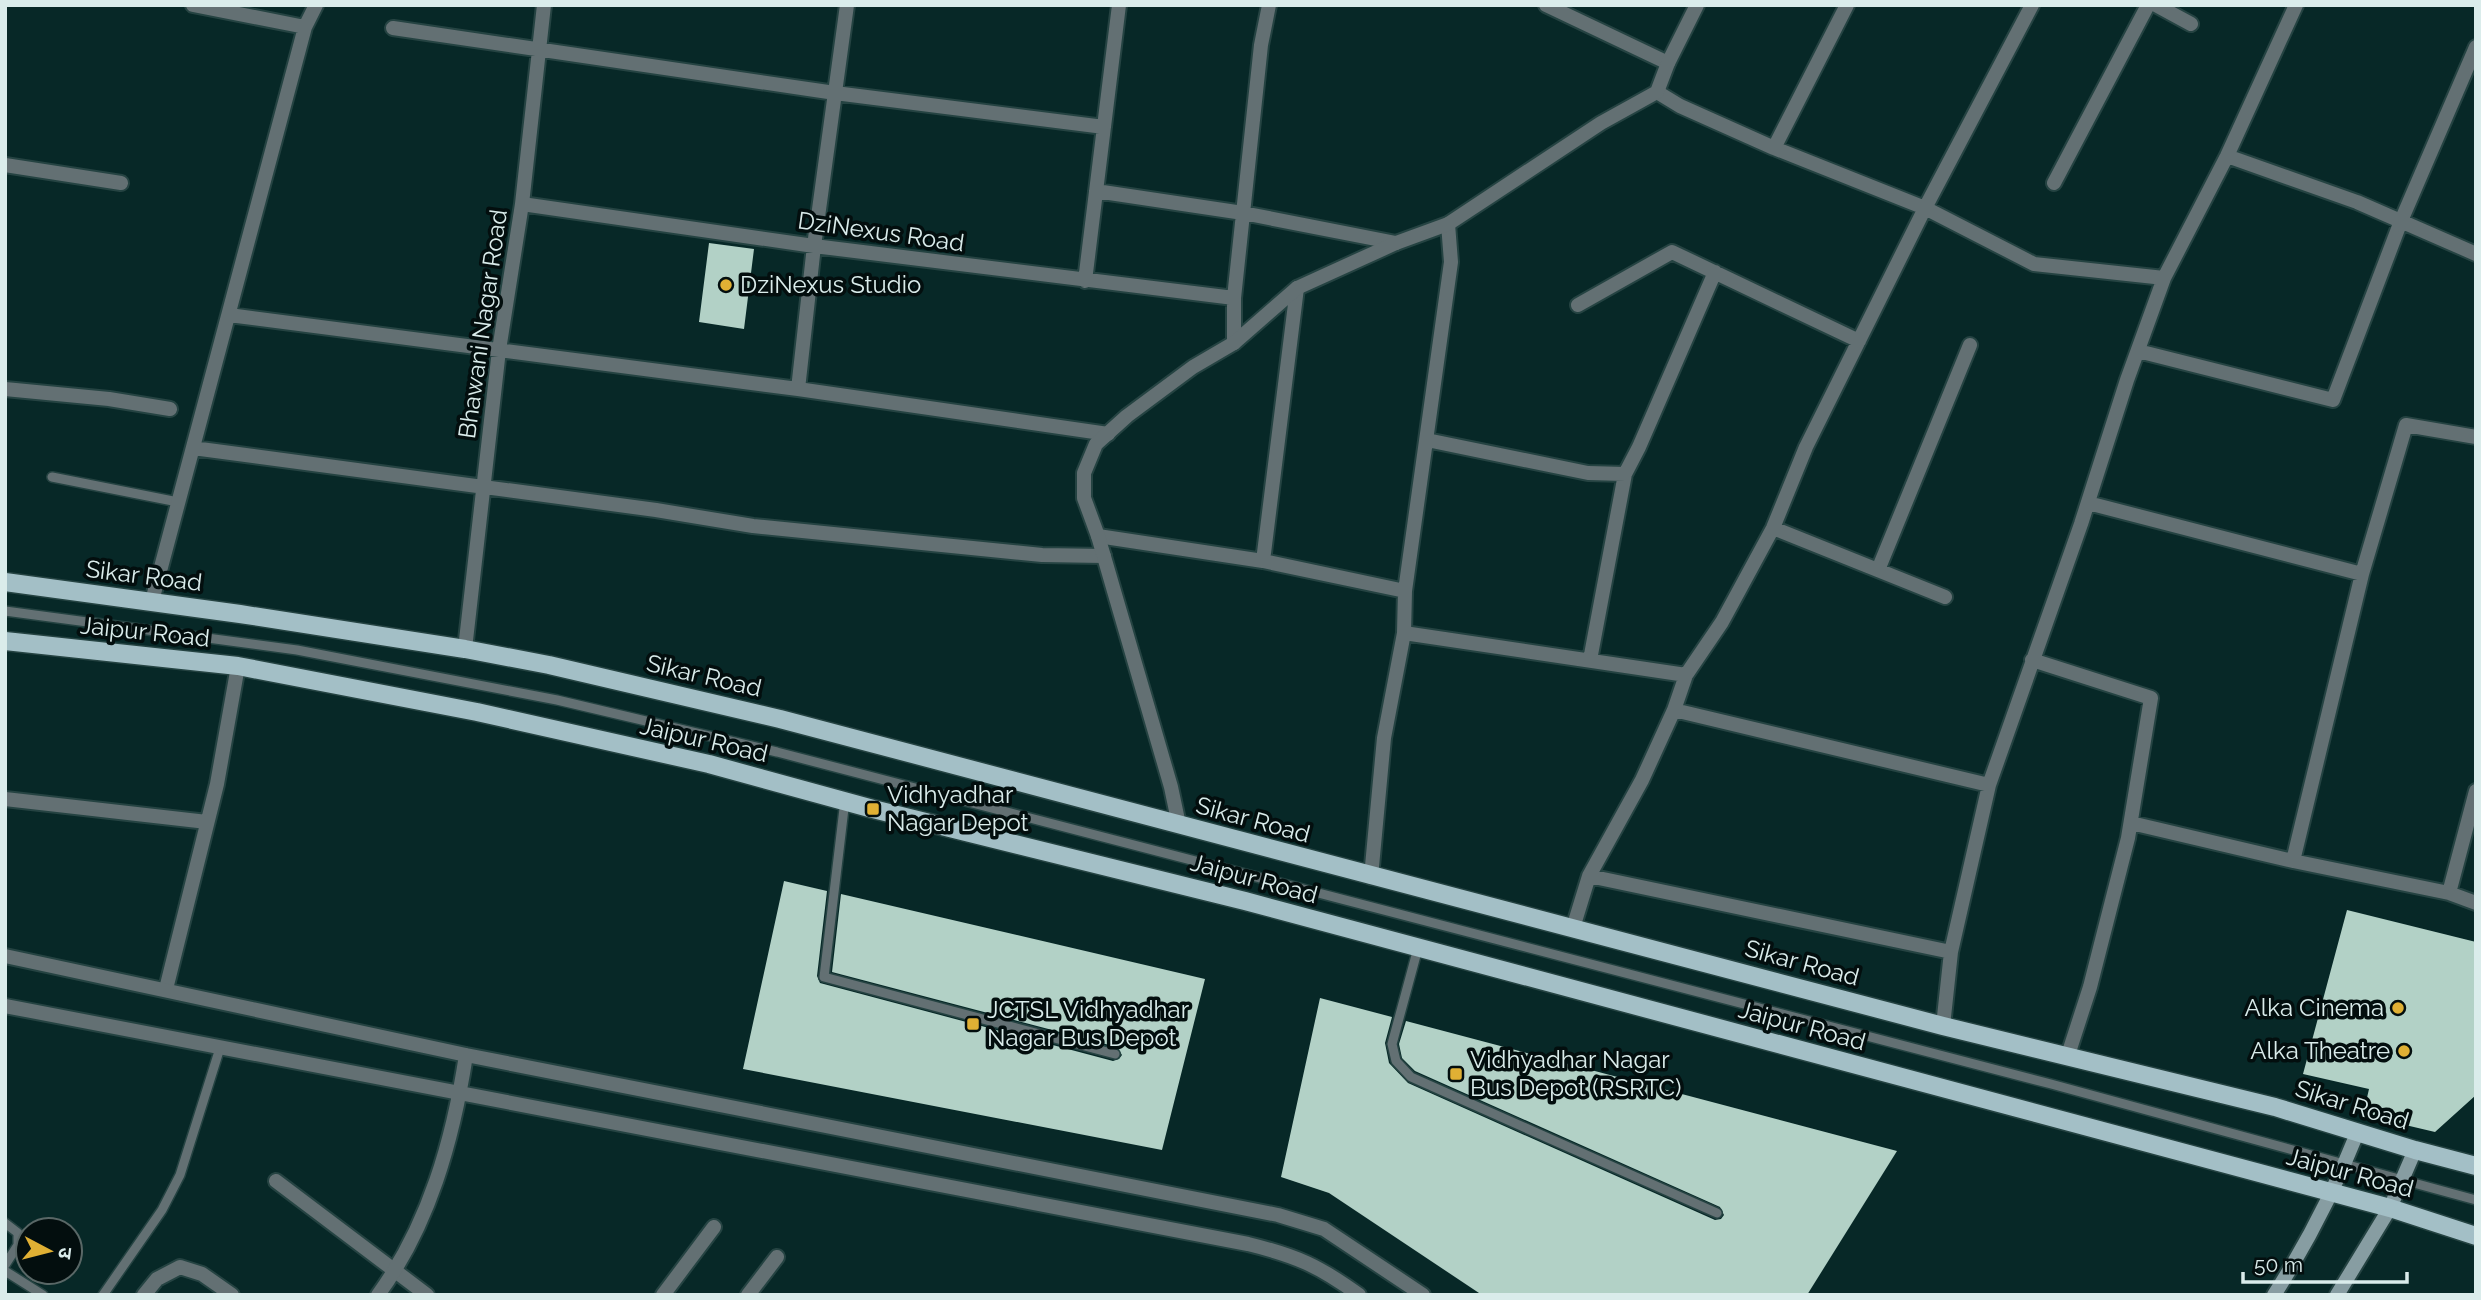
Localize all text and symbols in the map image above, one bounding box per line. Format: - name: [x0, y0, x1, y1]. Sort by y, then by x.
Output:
- street label: DziNexus Road: [796, 205, 966, 258]
- street label: Bhawani Nagar Road: [452, 207, 513, 440]
- place label: DziNexus Studio: [740, 270, 921, 299]
- marker: DziNexus Studio: [718, 277, 734, 293]
- street label: Sikar Road: [84, 554, 204, 597]
- street label: Jaipur Road: [79, 610, 211, 653]
- street label: Sikar Road: [644, 648, 764, 703]
- street label: Jaipur Road: [637, 711, 771, 768]
- place label: Vidhyadhar Nagar Depot: [887, 780, 1029, 837]
- street label: Sikar Road: [1193, 790, 1313, 849]
- marker: Vidhyadhar Nagar Depot: [865, 801, 881, 817]
- street label: Jaipur Road: [1187, 848, 1321, 909]
- street label: Sikar Road: [1742, 933, 1862, 992]
- place label: Alka Cinema: [2244, 993, 2384, 1022]
- place label: JCTSL Vidhyadhar Nagar Bus Depot: [987, 995, 1190, 1052]
- street label: Jaipur Road: [1735, 995, 1869, 1056]
- marker: Alka Cinema: [2390, 1000, 2406, 1016]
- marker: JCTSL Vidhyadhar Nagar Bus Depot: [965, 1016, 981, 1032]
- place label: Alka Theatre: [2250, 1036, 2390, 1065]
- marker: Alka Theatre: [2396, 1043, 2412, 1059]
- place label: Vidhyadhar Nagar Bus Depot (RSRTC): [1470, 1045, 1681, 1102]
- marker: Vidhyadhar Nagar Bus Depot (RSRTC): [1448, 1066, 1464, 1082]
- street label: Sikar Road: [2292, 1074, 2412, 1136]
- street label: Jaipur Road: [2283, 1142, 2417, 1203]
- north arrow: [14, 1216, 84, 1286]
- scale bar: [2243, 1240, 2408, 1284]
- text: उ: [54, 1246, 77, 1261]
- text: 50 m: [2254, 1252, 2303, 1277]

